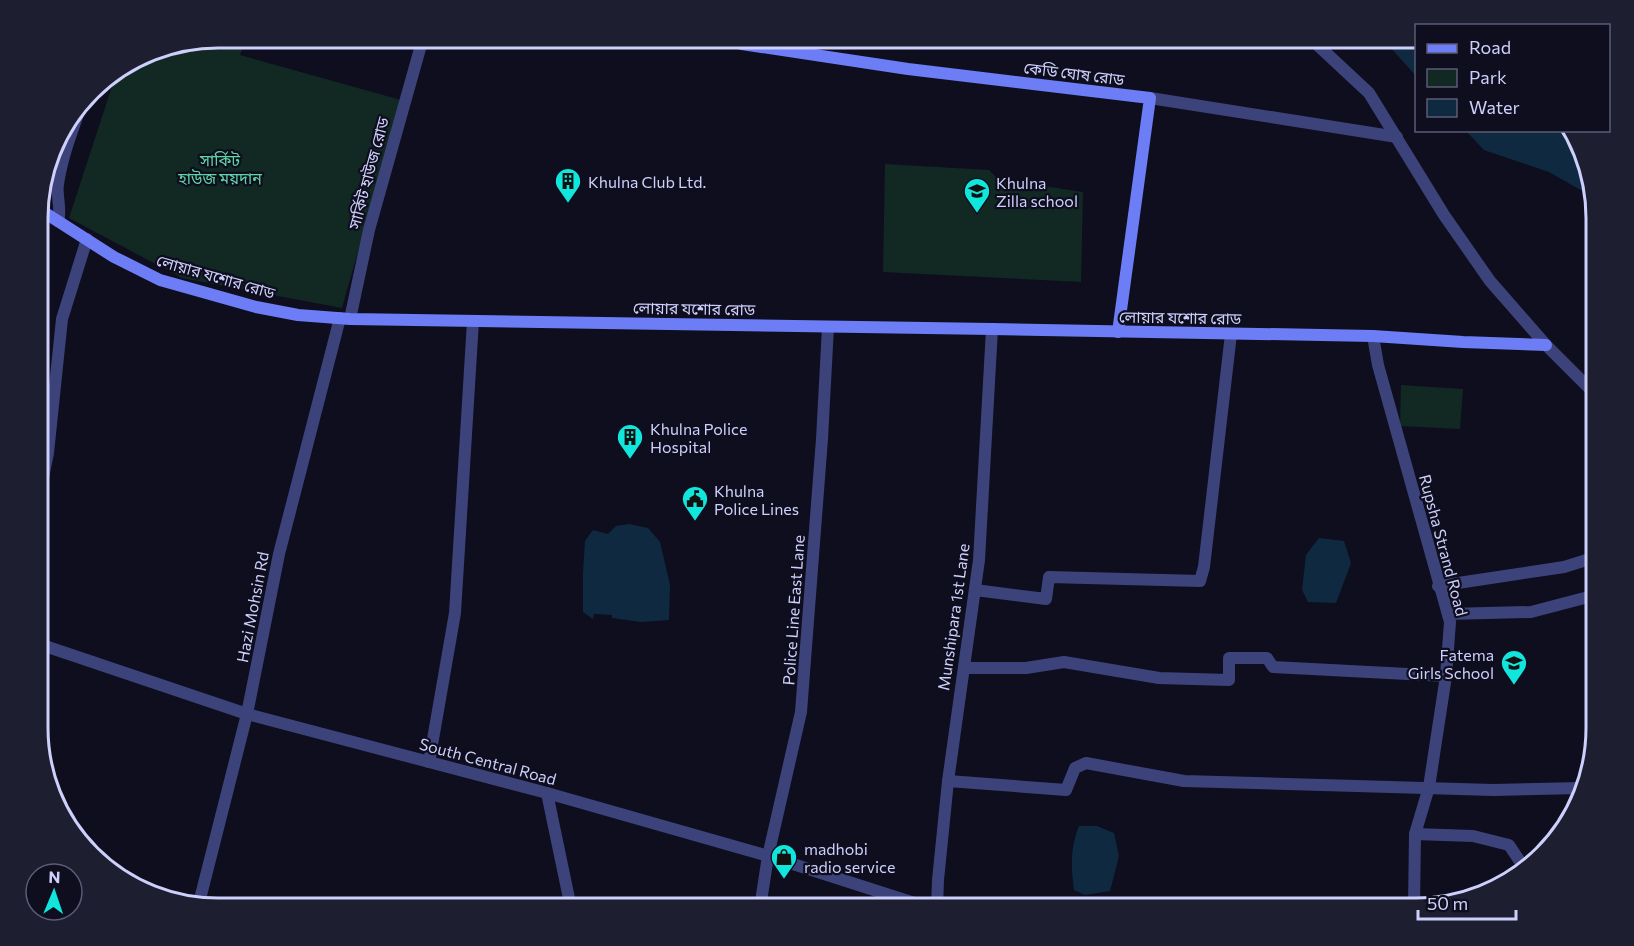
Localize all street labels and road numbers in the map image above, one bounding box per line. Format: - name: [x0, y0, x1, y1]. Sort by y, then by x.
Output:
- street label: কেডি ঘোষ রোড: [1023, 57, 1126, 89]
- street label: সার্কিট হাউজ রোড: [344, 114, 392, 232]
- street label: লোয়ার যশোর রোড: [155, 250, 278, 302]
- street label: লোয়ার যশোর রোড: [633, 297, 756, 319]
- street label: লোয়ার যশোর রোড: [1119, 306, 1242, 328]
- street label: Rupsha Strand Road: [1416, 472, 1472, 618]
- street label: Police Line East Lane: [778, 534, 808, 686]
- street label: Munshipara 1st Lane: [933, 542, 973, 692]
- street label: Hazi Mohsin Rd: [232, 550, 272, 664]
- street label: South Central Road: [417, 734, 559, 788]

